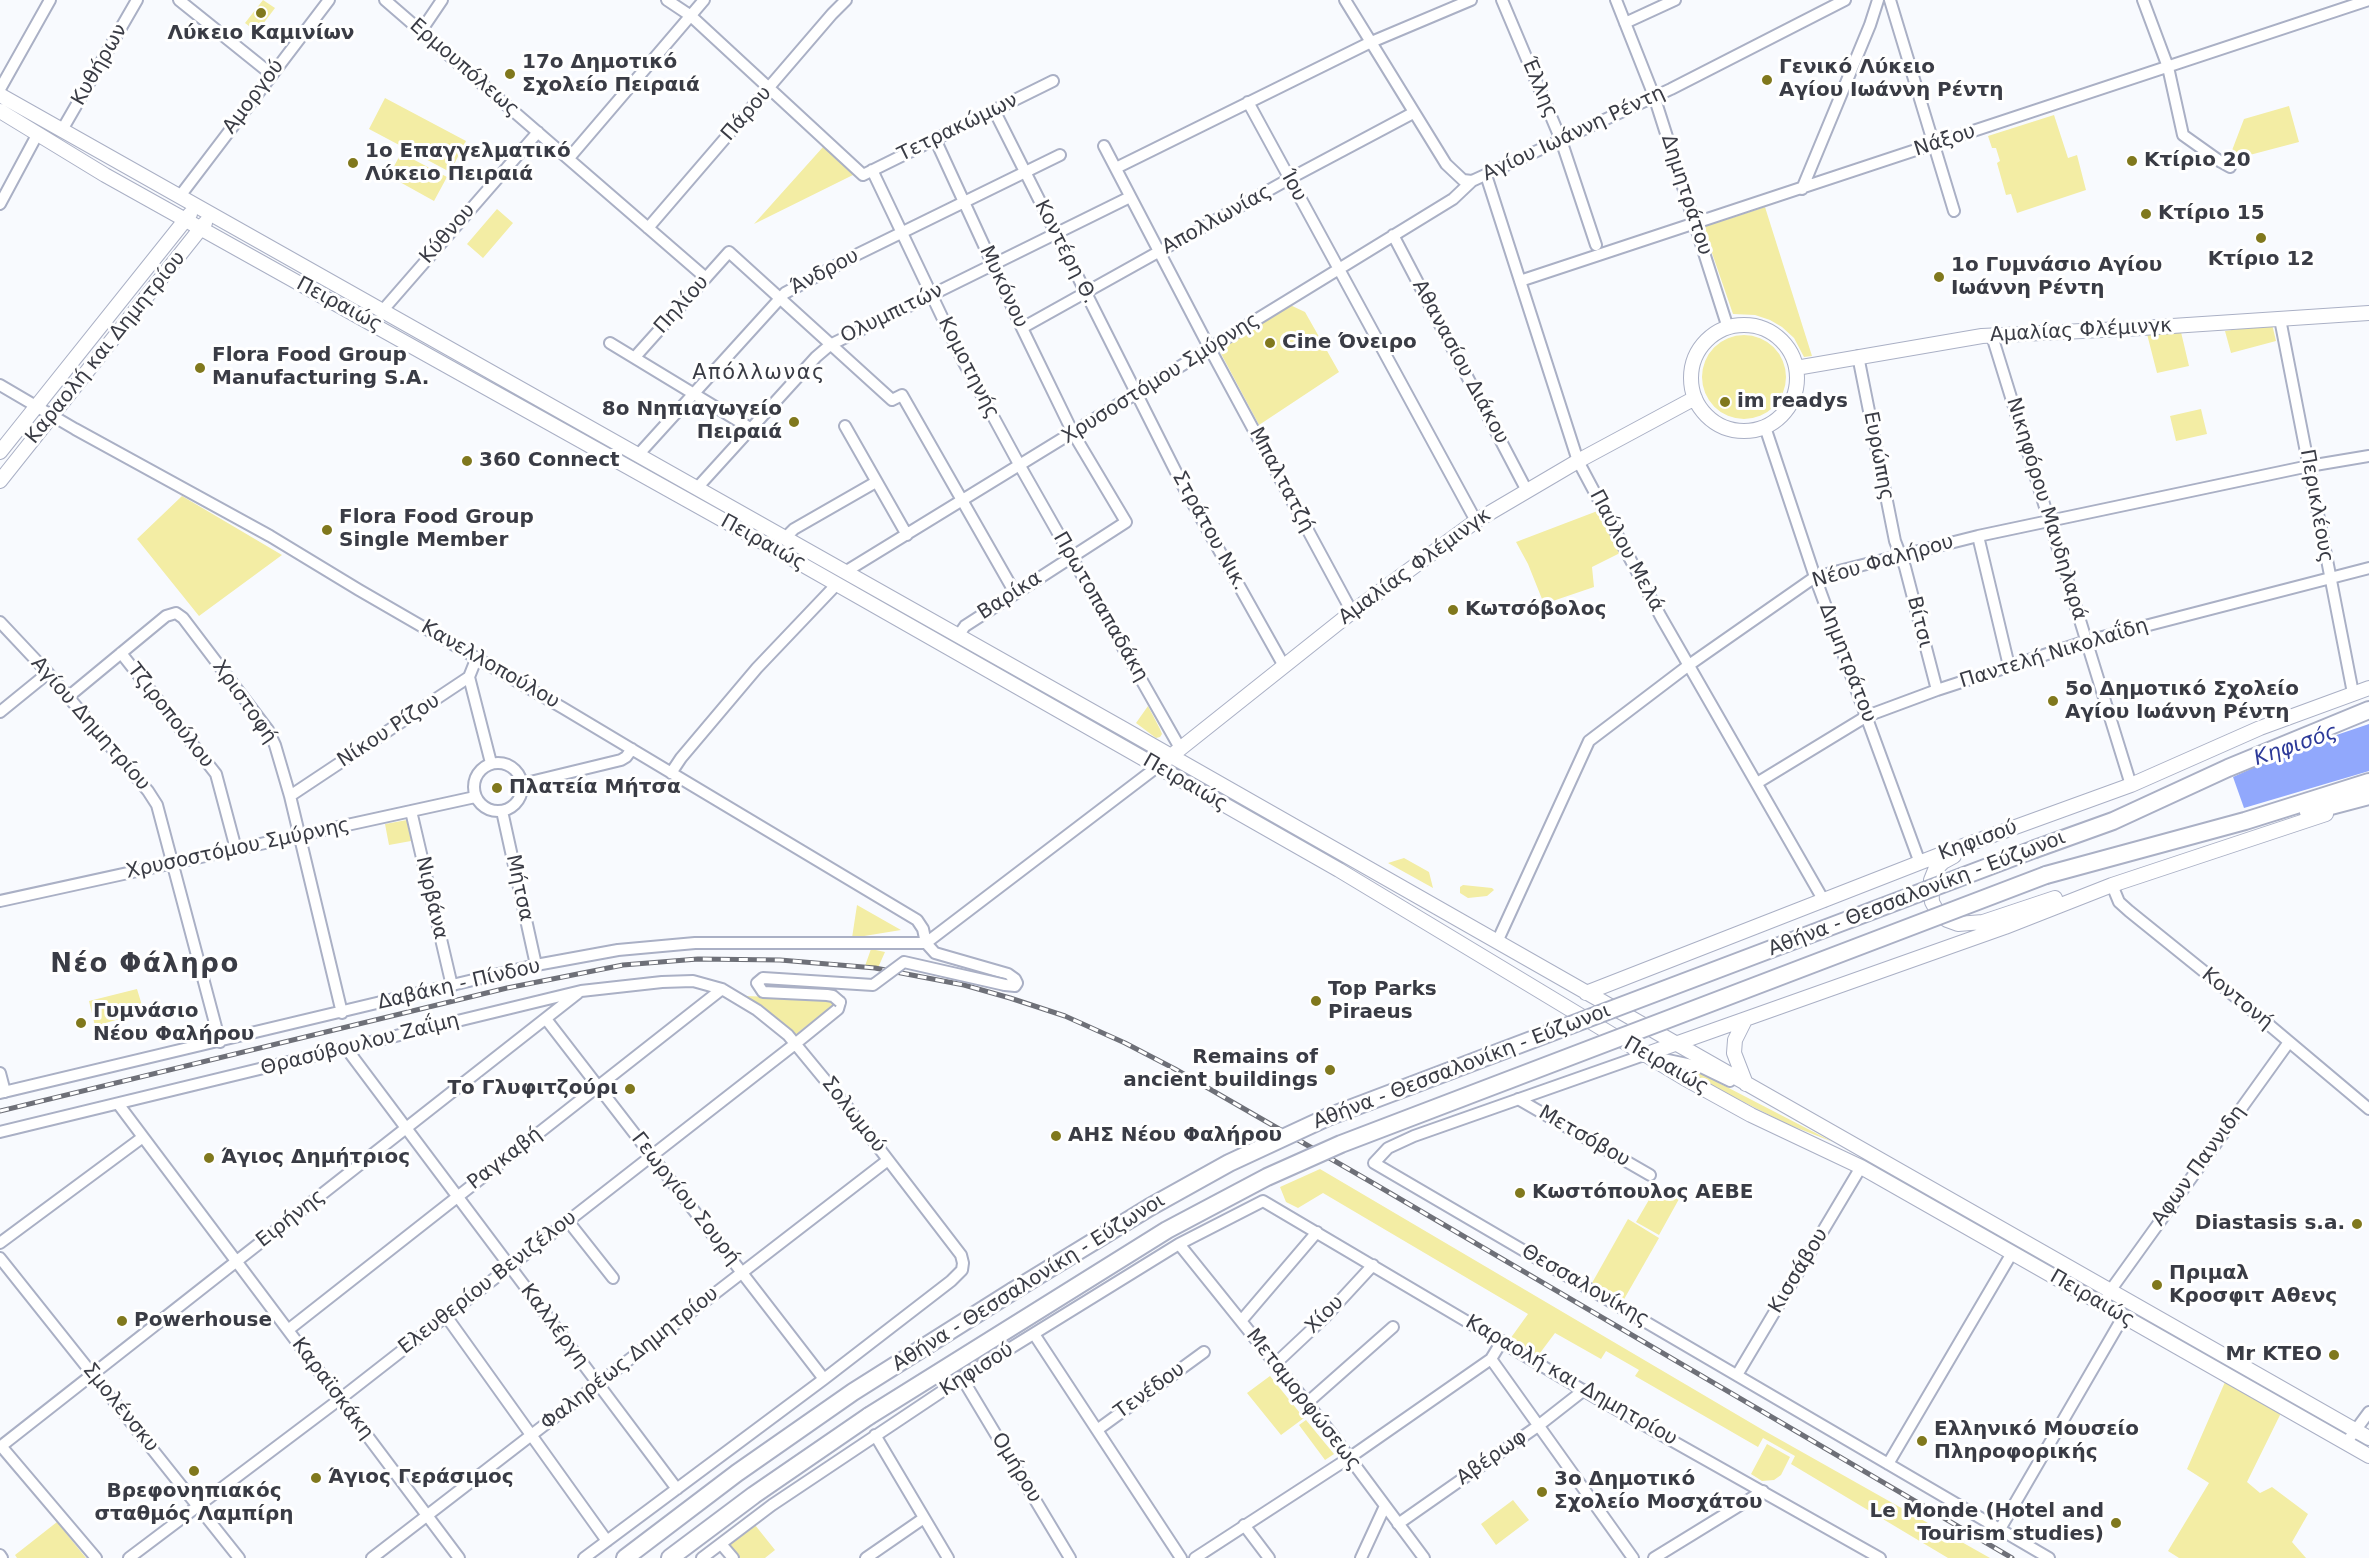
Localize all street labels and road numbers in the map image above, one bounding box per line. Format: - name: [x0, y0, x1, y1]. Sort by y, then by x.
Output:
- street label: Ερμουπόλεως: [404, 14, 524, 122]
- street label: Κυθήρων: [67, 20, 133, 110]
- street label: Έλλης: [1516, 54, 1562, 122]
- street label: Αμοργού: [218, 55, 290, 139]
- street label: Αγίου Ιωάννη Ρέντη: [1479, 81, 1669, 187]
- street label: Πάρου: [717, 82, 777, 146]
- street label: Τετρακώμων: [894, 89, 1022, 167]
- street label: Νάξου: [1911, 120, 1979, 162]
- street label: Δημητράτου: [1655, 132, 1717, 258]
- street label: Ίου: [1275, 166, 1311, 206]
- street label: Απολλωνίας: [1158, 180, 1276, 260]
- street label: Κοντέρη Θ.: [1029, 196, 1101, 308]
- street label: Κύθνου: [415, 199, 481, 269]
- street label: Μυκόνου: [974, 242, 1032, 332]
- street label: Άνδρου: [787, 244, 863, 300]
- street label: Καραολή και Δημητρίου: [21, 247, 191, 449]
- street label: Πηλίου: [650, 271, 714, 339]
- street label: Πειραιώς: [292, 272, 386, 338]
- street label: Αθανασίου Διάκου: [1407, 276, 1513, 448]
- street label: Ολυμπιτών: [837, 279, 947, 349]
- street label: Χρυσοστόμου Σμύρνης: [1058, 308, 1264, 450]
- street label: Κομοτηνής: [932, 313, 1004, 423]
- street label: Αμαλίας Φλέμινγκ: [1989, 314, 2173, 348]
- street label: Νικηφόρου Μανδηλαρά: [2001, 395, 2091, 623]
- street label: Ευρώπης: [1858, 409, 1898, 503]
- street label: Μπαλτατζή: [1243, 424, 1319, 536]
- street label: Περικλέους: [2294, 447, 2338, 565]
- street label: Στράτου Νικ.: [1166, 467, 1252, 595]
- street label: Παύλου Μελά: [1584, 486, 1668, 616]
- street label: Αμαλίας Φλέμινγκ: [1334, 504, 1496, 630]
- street label: Πειραιώς: [716, 510, 810, 576]
- street label: Πρωτοπαπαδάκη: [1047, 528, 1153, 686]
- street label: Νέου Φαλήρου: [1810, 530, 1956, 594]
- street label: Βαρίκα: [974, 567, 1046, 625]
- street label: Βίτσι: [1901, 594, 1937, 650]
- street label: Δημητράτου: [1813, 600, 1881, 726]
- street label: Παντελή Νικολαΐδη: [1957, 614, 2151, 694]
- street label: Κανελλοπούλου: [417, 616, 563, 714]
- street label: Αγίου Δημητρίου: [25, 652, 155, 796]
- street label: Χριστοφή: [207, 656, 281, 748]
- street label: Τζιροπούλου: [122, 659, 218, 773]
- street label: Νίκου Ρίζου: [333, 689, 445, 773]
- street label: Πειραιώς: [1138, 749, 1232, 817]
- street label: Χρυσοστόμου Σμύρνης: [124, 814, 352, 884]
- street label: Κηφισού: [1935, 816, 2021, 866]
- street label: Αθήνα - Θεσσαλονίκη - Εύζωνοι: [1765, 826, 2069, 962]
- street label: Μήτσα: [500, 852, 538, 924]
- street label: Νιρβάνα: [410, 854, 452, 942]
- street label: Δαβάκη - Πίνδου: [375, 955, 543, 1015]
- street label: Κοντονή: [2197, 963, 2277, 1035]
- street label: Αθήνα - Θεσσαλονίκη - Εύζωνοι: [1310, 999, 1614, 1135]
- street label: Θρασύβουλου Ζαΐμη: [258, 1009, 462, 1081]
- street label: Πειραιώς: [1619, 1032, 1713, 1100]
- street label: Σολωμού: [816, 1072, 890, 1158]
- street label: Μετσόβου: [1534, 1101, 1634, 1173]
- street label: Αφων Παννιδη: [2147, 1101, 2251, 1231]
- street label: Ραγκαβή: [463, 1123, 547, 1195]
- street label: Γεωργίου Σουρή: [626, 1128, 744, 1270]
- street label: Ειρήνης: [252, 1185, 330, 1253]
- street label: Αθήνα - Θεσσαλονίκη - Εύζωνοι: [888, 1189, 1170, 1377]
- street label: Ελευθερίου Βενιζέλου: [394, 1206, 582, 1360]
- street label: Κισσάβου: [1764, 1224, 1834, 1318]
- street label: Θεσσαλονίκης: [1517, 1240, 1653, 1332]
- street label: Πειραιώς: [2045, 1265, 2139, 1333]
- street label: Καλλέργη: [515, 1280, 593, 1372]
- street label: Φαληρέως Δημητρίου: [536, 1282, 724, 1436]
- street label: Χίου: [1301, 1291, 1349, 1339]
- street label: Καραολή και Δημητρίου: [1461, 1310, 1681, 1452]
- street label: Μεταμορφώσεως: [1240, 1325, 1366, 1475]
- street label: Καραϊσκάκη: [286, 1333, 378, 1445]
- street label: Κηφισού: [936, 1338, 1018, 1402]
- street label: Τενέδου: [1110, 1357, 1190, 1425]
- street label: Σμολένσκυ: [77, 1359, 163, 1457]
- street label: Αβέρωφ: [1452, 1425, 1532, 1491]
- street label: Ομήρου: [986, 1429, 1046, 1507]

